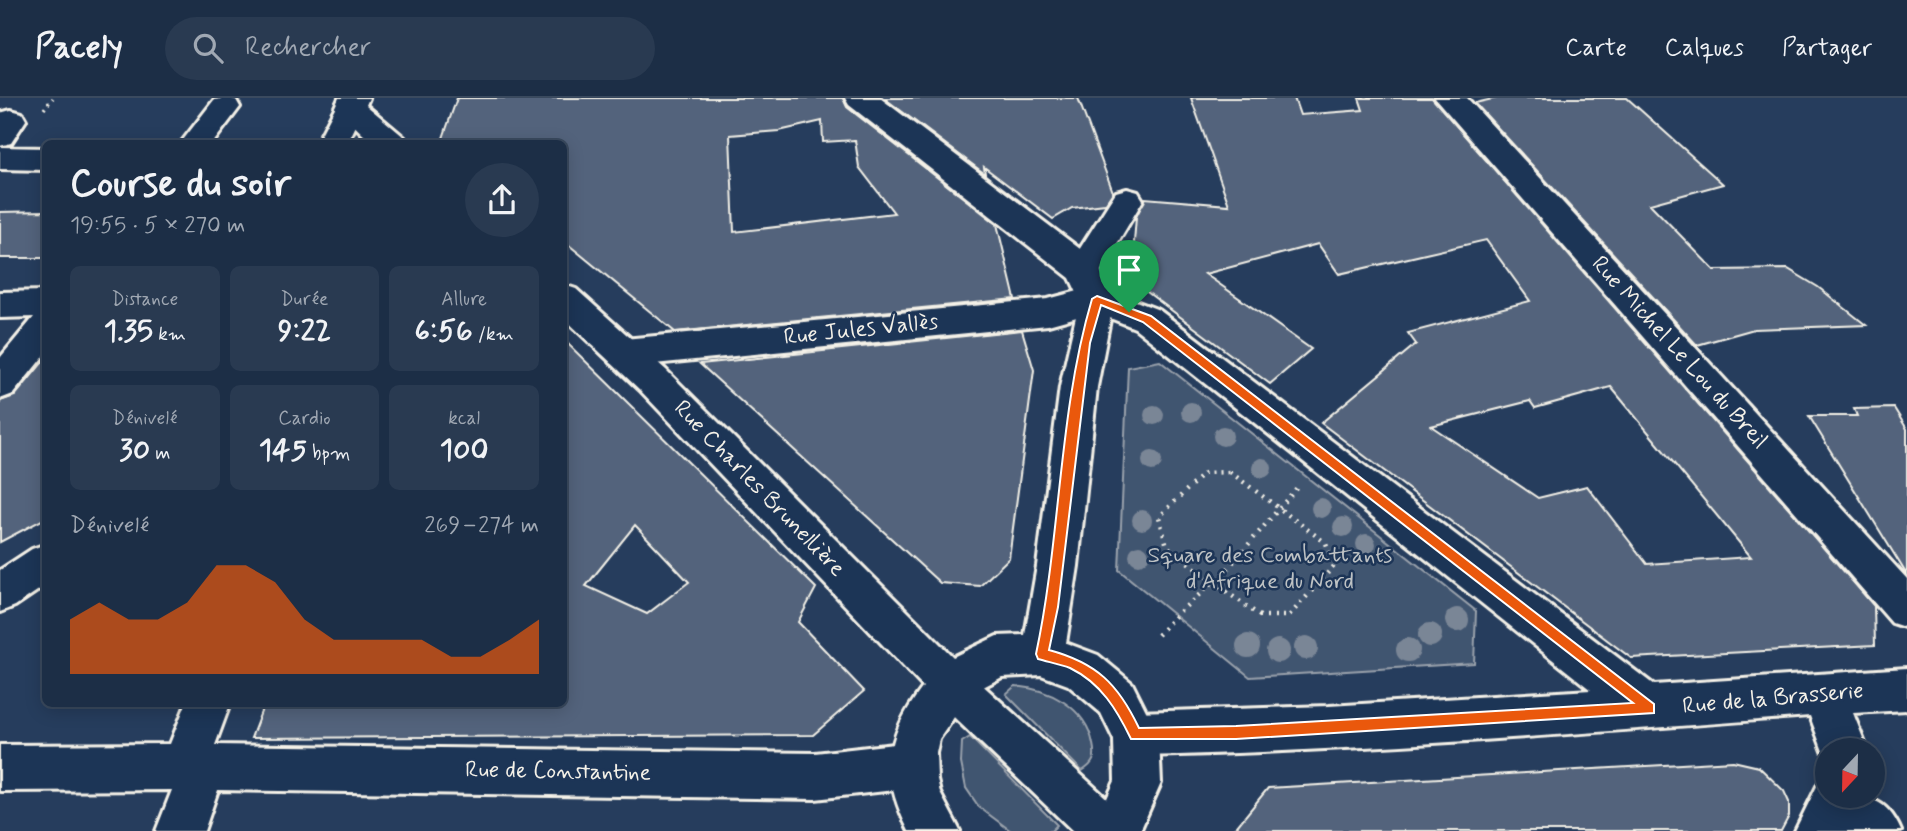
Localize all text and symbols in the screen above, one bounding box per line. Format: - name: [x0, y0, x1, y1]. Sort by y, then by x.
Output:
- search box: [165, 17, 655, 80]
- text: Pacely: [35, 26, 123, 70]
- icon: search: [189, 29, 227, 67]
- text: Rechercher: [245, 31, 371, 65]
- text: Carte: [1565, 33, 1627, 64]
- text: Calques: [1665, 33, 1744, 64]
- text: Partager: [1782, 33, 1872, 64]
- text: Course du soir: [70, 160, 291, 209]
- button: share: [465, 163, 539, 237]
- text: 19:55 · 5 × 270 m: [70, 211, 245, 241]
- pin: [1099, 240, 1159, 312]
- street label: Rue Michel Le Lou du Breil: [1584, 250, 1774, 456]
- icon: arrive: [1110, 251, 1148, 289]
- text: Distance: [111, 287, 178, 312]
- text: Durée: [281, 287, 328, 312]
- text: Allure: [441, 287, 487, 312]
- street label: Rue Jules Vallès: [782, 307, 940, 353]
- text: 1.35: [104, 312, 153, 351]
- text: 9:22: [278, 312, 331, 351]
- text: 6:56: [415, 312, 473, 351]
- text: km: [153, 322, 186, 347]
- text: /km: [473, 322, 514, 347]
- street label: Rue Charles Brunellière: [667, 394, 851, 584]
- text: Dénivelé: [112, 406, 178, 431]
- text: Cardio: [278, 406, 331, 431]
- text: kcal: [448, 406, 480, 431]
- text: 30: [119, 431, 150, 470]
- text: 145: [259, 431, 307, 470]
- text: 100: [440, 431, 488, 470]
- text: m: [150, 441, 170, 466]
- text: bpm: [307, 441, 350, 466]
- text: Dénivelé: [70, 511, 149, 541]
- text: 269–274 m: [424, 511, 539, 541]
- park label: Square des Combattants d'Afrique du Nord: [1148, 541, 1392, 597]
- street label: Rue de la Brasserie: [1681, 676, 1865, 722]
- north arrow: [1815, 738, 1885, 808]
- map controls: [1815, 738, 1885, 808]
- street label: Rue de Constantine: [465, 755, 651, 789]

